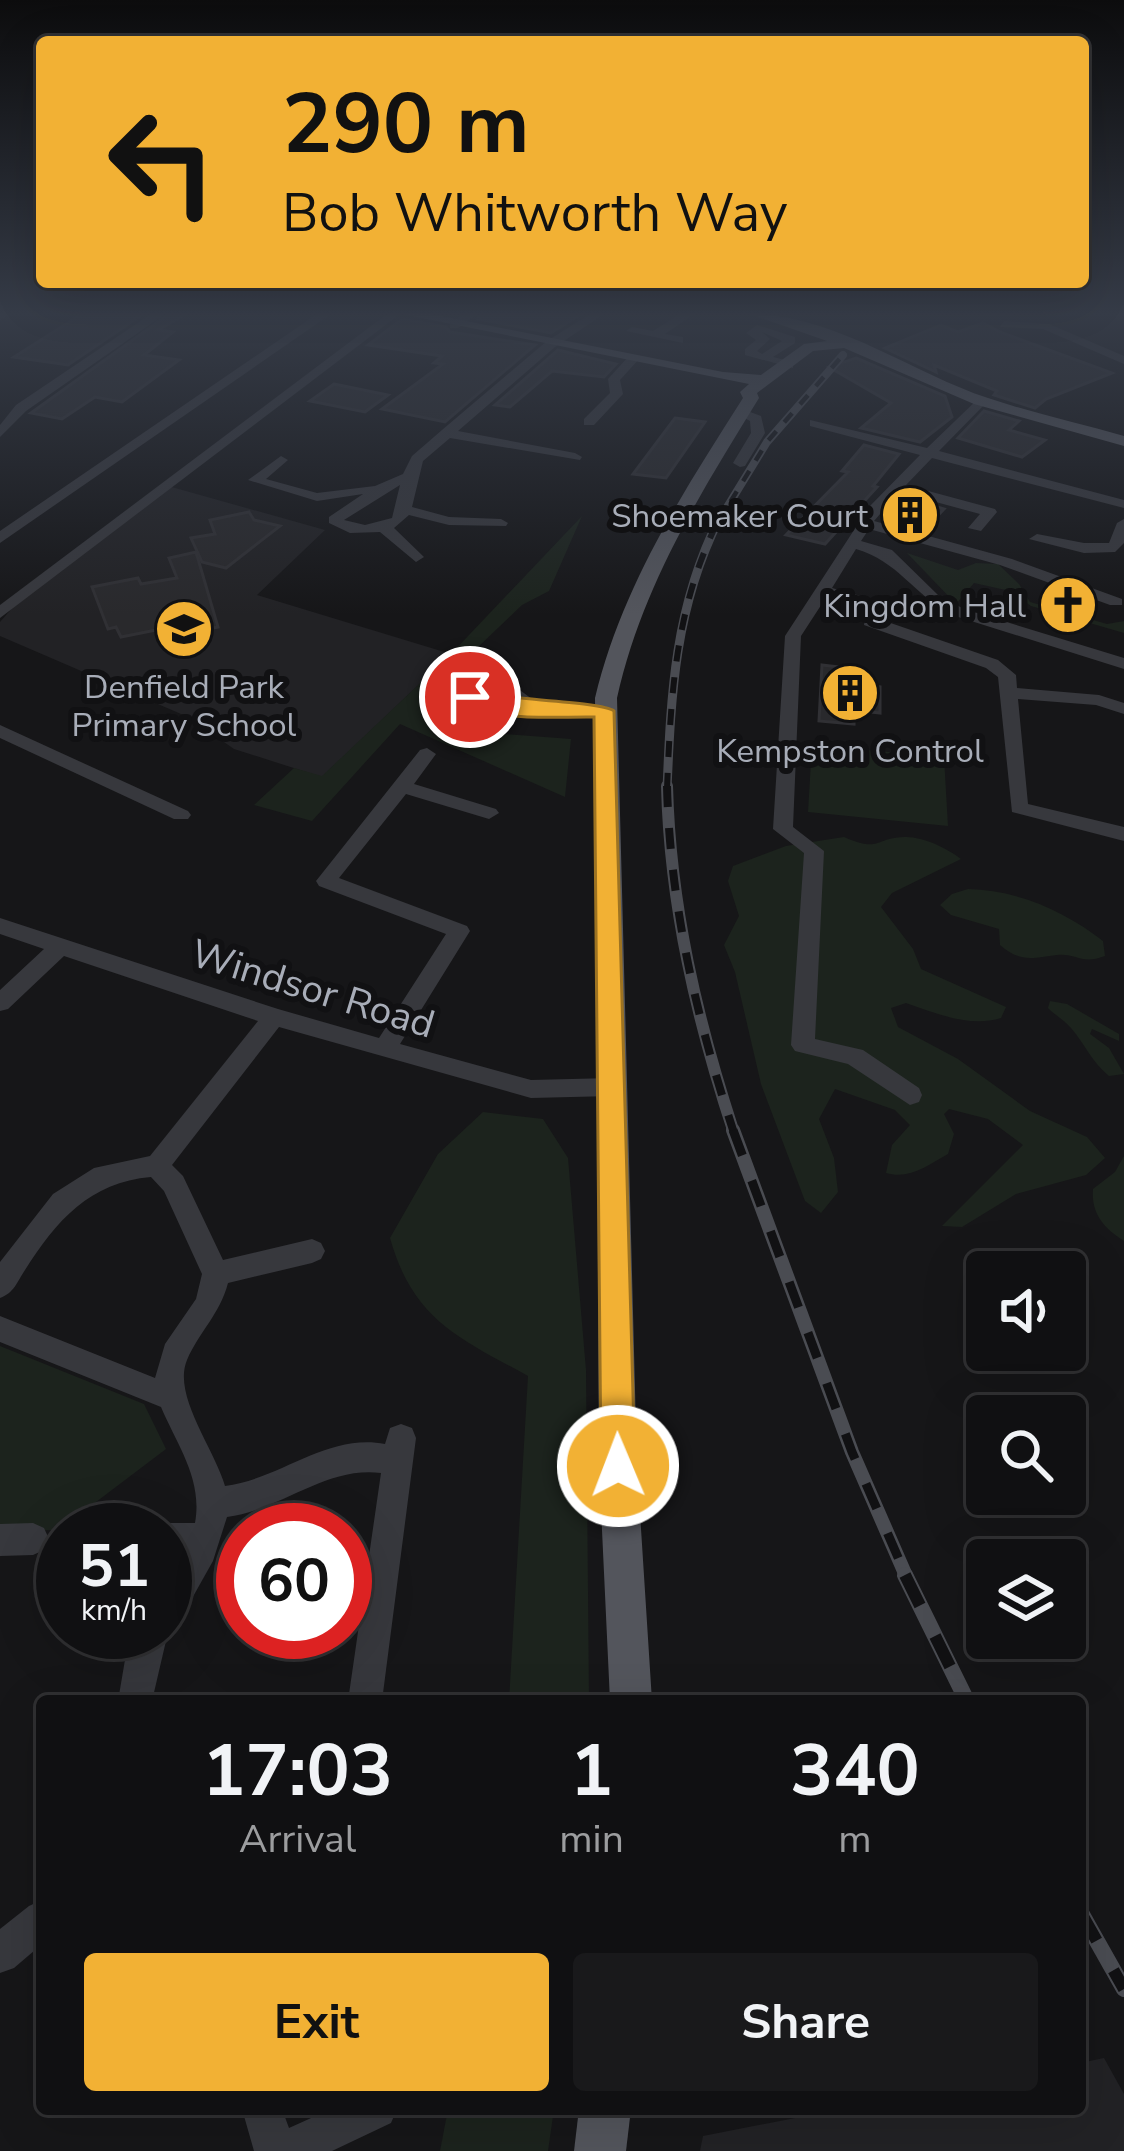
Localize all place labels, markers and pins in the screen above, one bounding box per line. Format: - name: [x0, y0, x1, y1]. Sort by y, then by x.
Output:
- building icon: Shoemaker Court: [879, 484, 941, 546]
- place label: Shoemaker Court: [611, 494, 868, 539]
- church icon: Kingdom Hall: [1037, 574, 1099, 636]
- place label: Kingdom Hall: [823, 584, 1026, 629]
- school or university icon: Denfield Park Primary School: [153, 598, 215, 660]
- pin: [419, 646, 521, 748]
- building icon: Kempston Control: [819, 662, 881, 724]
- place label: Denfield Park Primary School: [72, 665, 297, 748]
- place label: Kempston Control: [716, 729, 984, 774]

